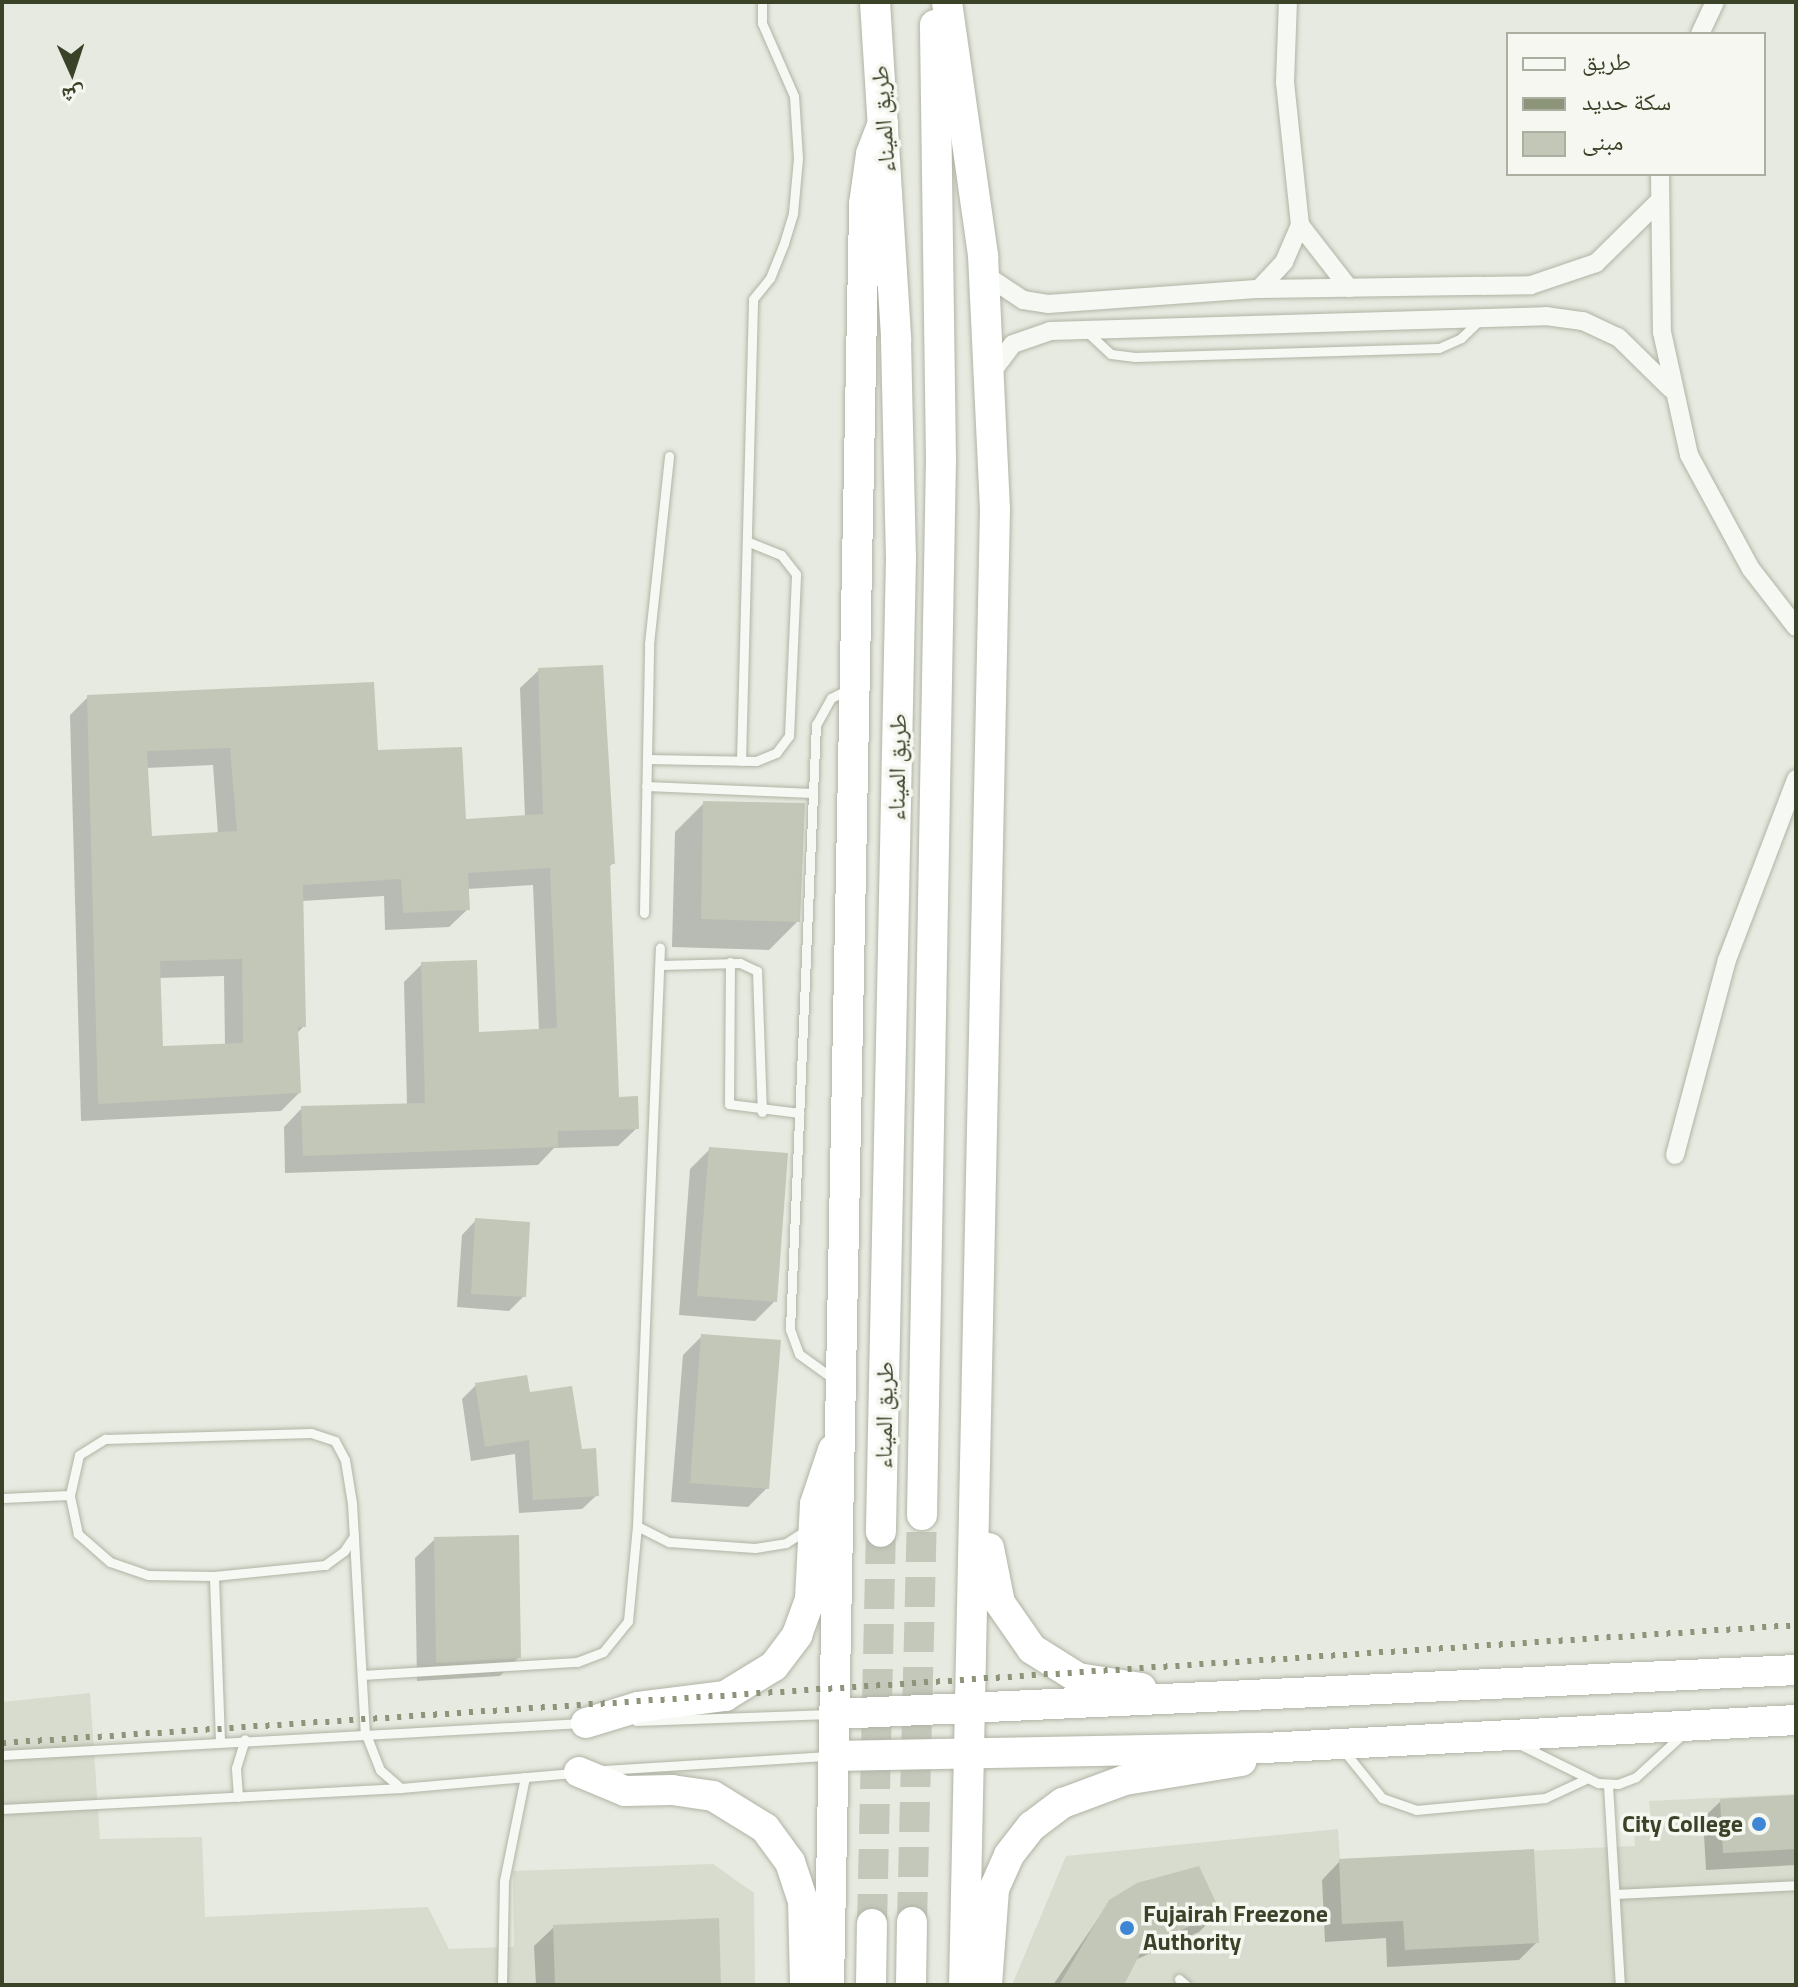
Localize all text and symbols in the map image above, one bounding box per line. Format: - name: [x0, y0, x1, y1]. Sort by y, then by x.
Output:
- north arrow: [32, 32, 112, 112]
- legend: [1506, 32, 1766, 176]
- text: طريق: [1582, 43, 1631, 79]
- street label: طريق الميناء: [865, 64, 901, 174]
- text: ش: [61, 78, 86, 114]
- text: سكة حديد: [1582, 83, 1671, 119]
- text: مبنى: [1582, 123, 1623, 159]
- street label: طريق الميناء: [882, 713, 912, 821]
- street label: طريق الميناء: [869, 1361, 899, 1469]
- place label: City College: [1622, 1810, 1743, 1838]
- marker: City College: [1750, 1815, 1768, 1833]
- place label: Fujairah Freezone Authority: [1143, 1900, 1328, 1956]
- marker: Fujairah Freezone Authority: [1118, 1919, 1136, 1937]

